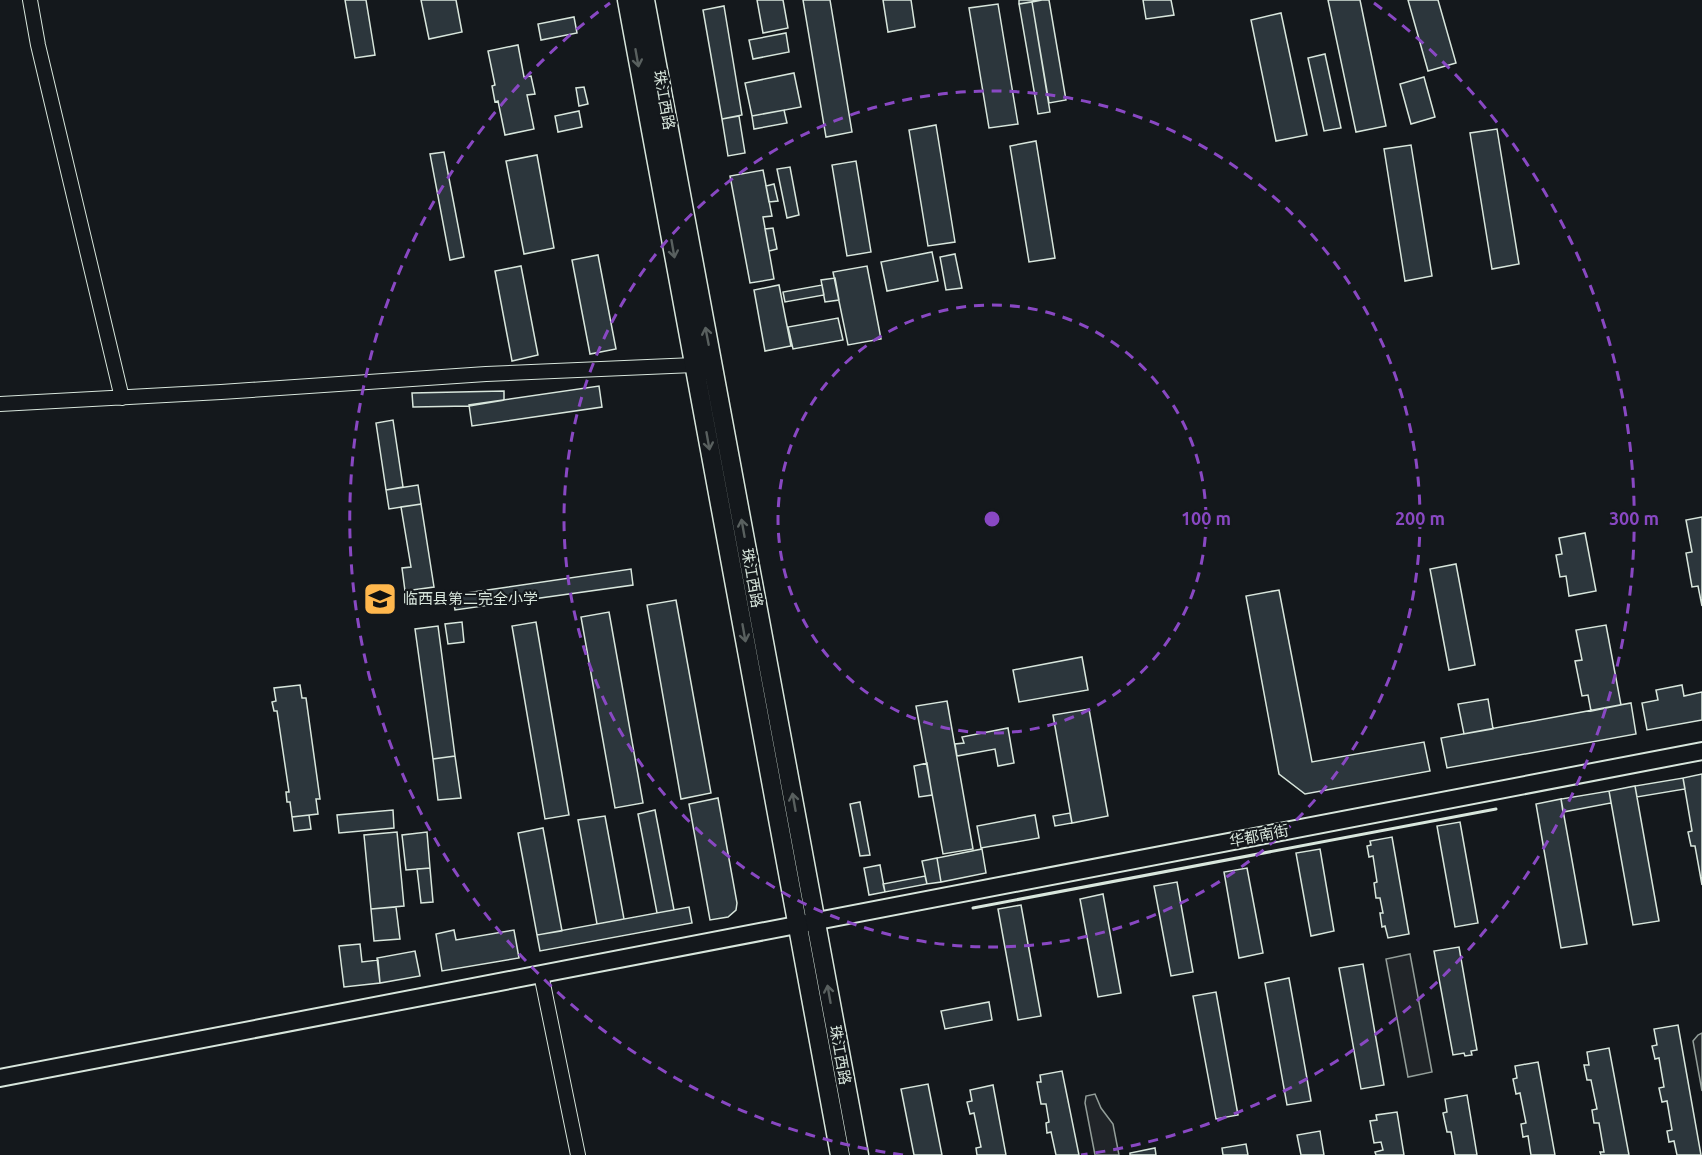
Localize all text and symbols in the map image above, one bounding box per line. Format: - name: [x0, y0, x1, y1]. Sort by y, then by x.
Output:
- one-way arrow: [632, 47, 643, 67]
- street label: 珠江西路: [651, 69, 678, 131]
- one-way arrow: [667, 239, 678, 259]
- one-way arrow: [701, 327, 712, 347]
- one-way arrow: [703, 431, 714, 450]
- text: 100 m: [1181, 508, 1231, 528]
- text: 200 m: [1395, 508, 1445, 528]
- text: 300 m: [1609, 508, 1659, 528]
- centre of rings: [982, 509, 1002, 529]
- one-way arrow: [737, 519, 748, 538]
- street label: 珠江西路: [739, 547, 766, 609]
- school or university icon: 临西县第二完全小学: [362, 581, 398, 617]
- place label: 临西县第二完全小学: [403, 590, 538, 607]
- one-way arrow: [739, 622, 750, 642]
- one-way arrow: [788, 793, 799, 813]
- street label: 华都南街: [1228, 821, 1290, 850]
- one-way arrow: [823, 985, 834, 1005]
- street label: 珠江西路: [827, 1024, 854, 1086]

